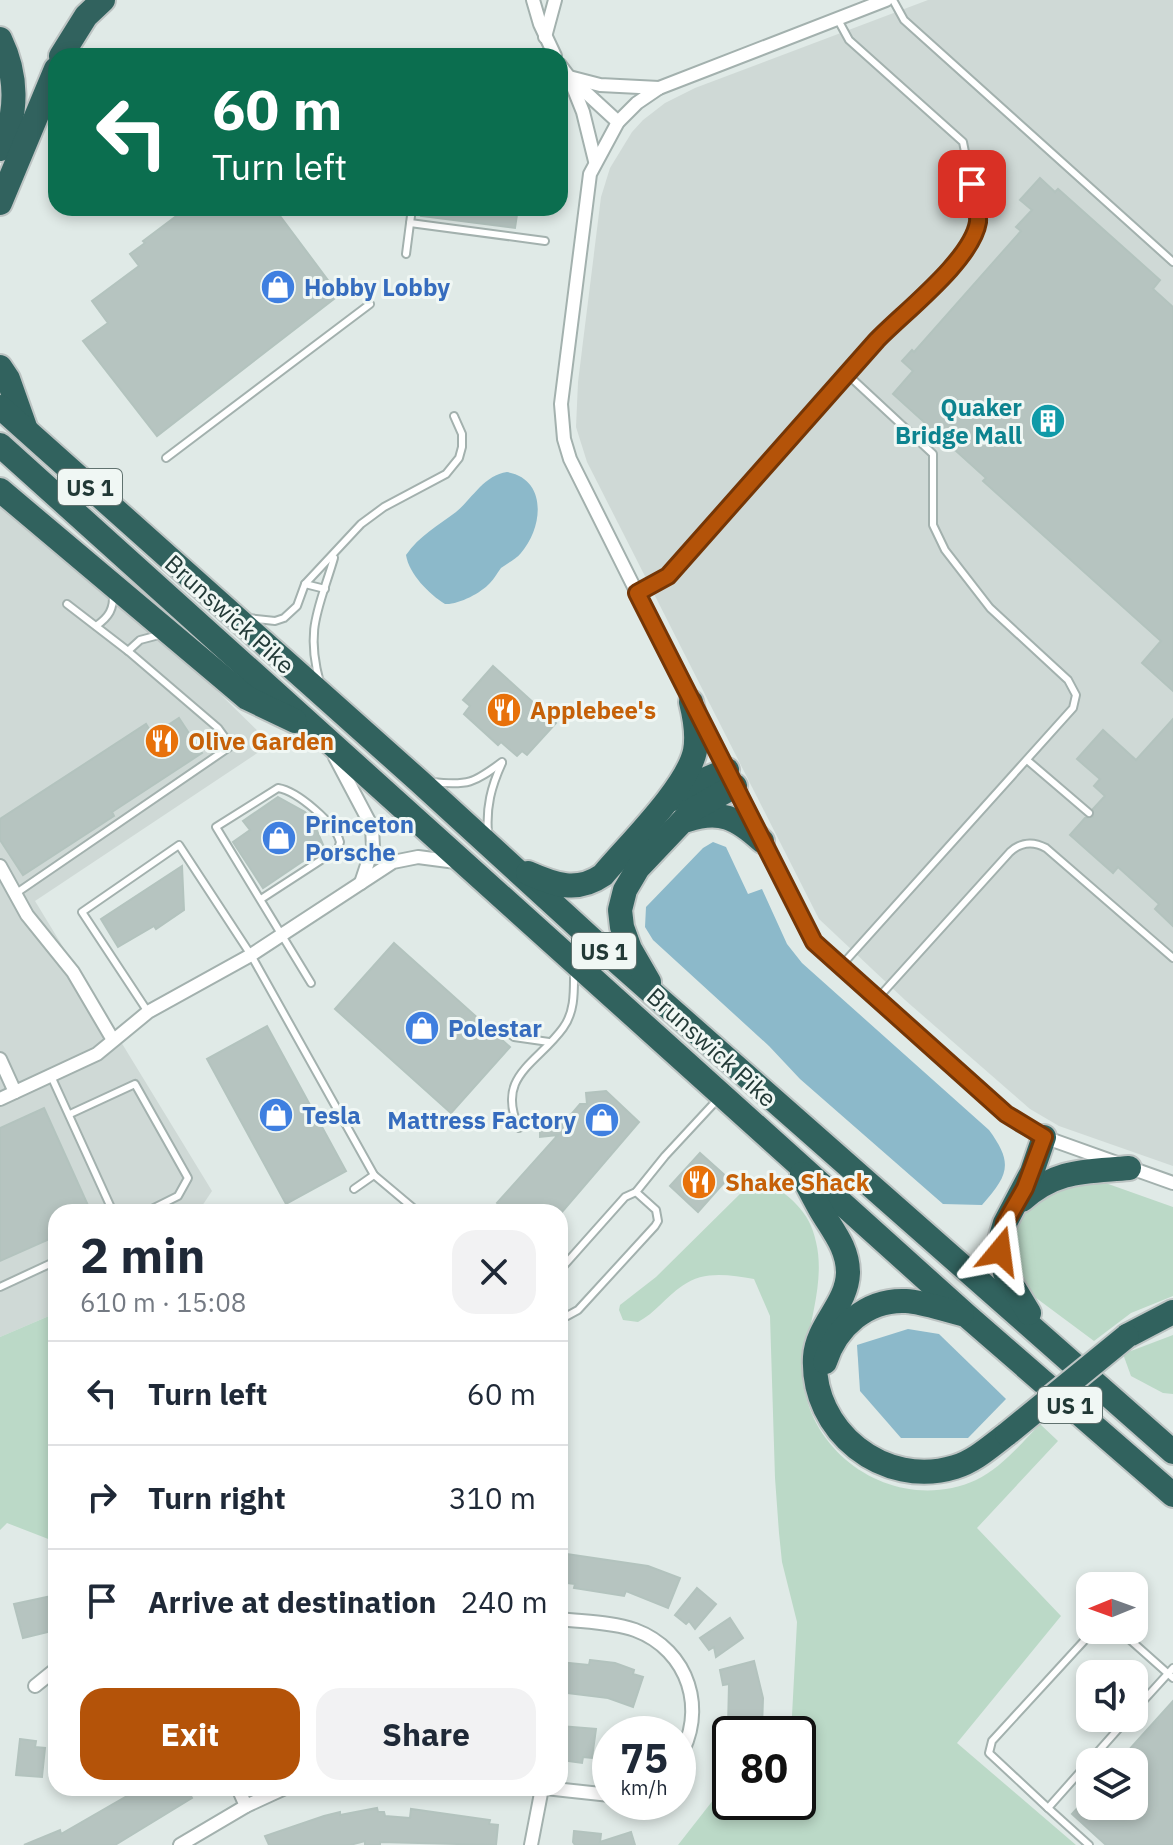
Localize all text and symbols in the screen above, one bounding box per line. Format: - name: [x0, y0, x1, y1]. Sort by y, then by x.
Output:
- text: 60 m: [212, 73, 342, 145]
- icon: left: [80, 80, 184, 184]
- text: Turn left: [212, 143, 347, 190]
- pin: [938, 150, 1006, 218]
- icon: arrive: [950, 162, 994, 206]
- shop icon: Hobby Lobby: [259, 268, 297, 306]
- place label: Hobby Lobby: [304, 271, 450, 303]
- place label: Quaker Bridge Mall: [895, 391, 1022, 451]
- building icon: Quaker Bridge Mall: [1029, 402, 1067, 440]
- road number: US 1: [58, 469, 122, 505]
- street label: Brunswick Pike: [158, 547, 302, 681]
- restaurant icon: Applebee's: [485, 691, 523, 729]
- place label: Applebee's: [530, 694, 656, 726]
- restaurant icon: Olive Garden: [143, 722, 181, 760]
- place label: Olive Garden: [188, 725, 334, 757]
- place label: Princeton Porsche: [305, 808, 414, 868]
- shop icon: Princeton Porsche: [260, 819, 298, 857]
- road number: US 1: [572, 933, 636, 969]
- street label: Brunswick Pike: [640, 980, 784, 1114]
- shop icon: Polestar: [403, 1009, 441, 1047]
- place label: Polestar: [448, 1012, 542, 1044]
- shop icon: Tesla: [257, 1096, 295, 1134]
- place label: Tesla: [302, 1099, 361, 1131]
- shop icon: Mattress Factory: [583, 1101, 621, 1139]
- place label: Mattress Factory: [387, 1104, 576, 1136]
- restaurant icon: Shake Shack: [680, 1163, 718, 1201]
- place label: Shake Shack: [725, 1166, 870, 1198]
- position arrow: [958, 1209, 1042, 1293]
- text: 2 min: [80, 1224, 205, 1286]
- button: close: [452, 1230, 536, 1314]
- text: 610 m · 15:08: [80, 1285, 246, 1319]
- icon: left: [80, 1371, 124, 1415]
- text: Turn left: [148, 1374, 267, 1413]
- text: 60 m: [467, 1374, 536, 1413]
- road number: US 1: [1038, 1387, 1102, 1423]
- icon: right: [80, 1475, 124, 1519]
- text: Turn right: [148, 1478, 286, 1517]
- text: 310 m: [449, 1478, 536, 1517]
- north arrow: [1076, 1572, 1148, 1644]
- map controls: [1076, 1572, 1148, 1820]
- icon: arrive: [80, 1579, 124, 1623]
- text: Arrive at destination: [148, 1582, 436, 1621]
- text: 240 m: [460, 1582, 548, 1621]
- button: sound: [1076, 1660, 1148, 1732]
- button: Exit: [80, 1688, 300, 1780]
- button: Share: [316, 1688, 536, 1780]
- speed limit sign: 80: [712, 1716, 816, 1820]
- text: 75: [620, 1732, 668, 1784]
- button: layers: [1076, 1748, 1148, 1820]
- text: km/h: [620, 1774, 668, 1801]

